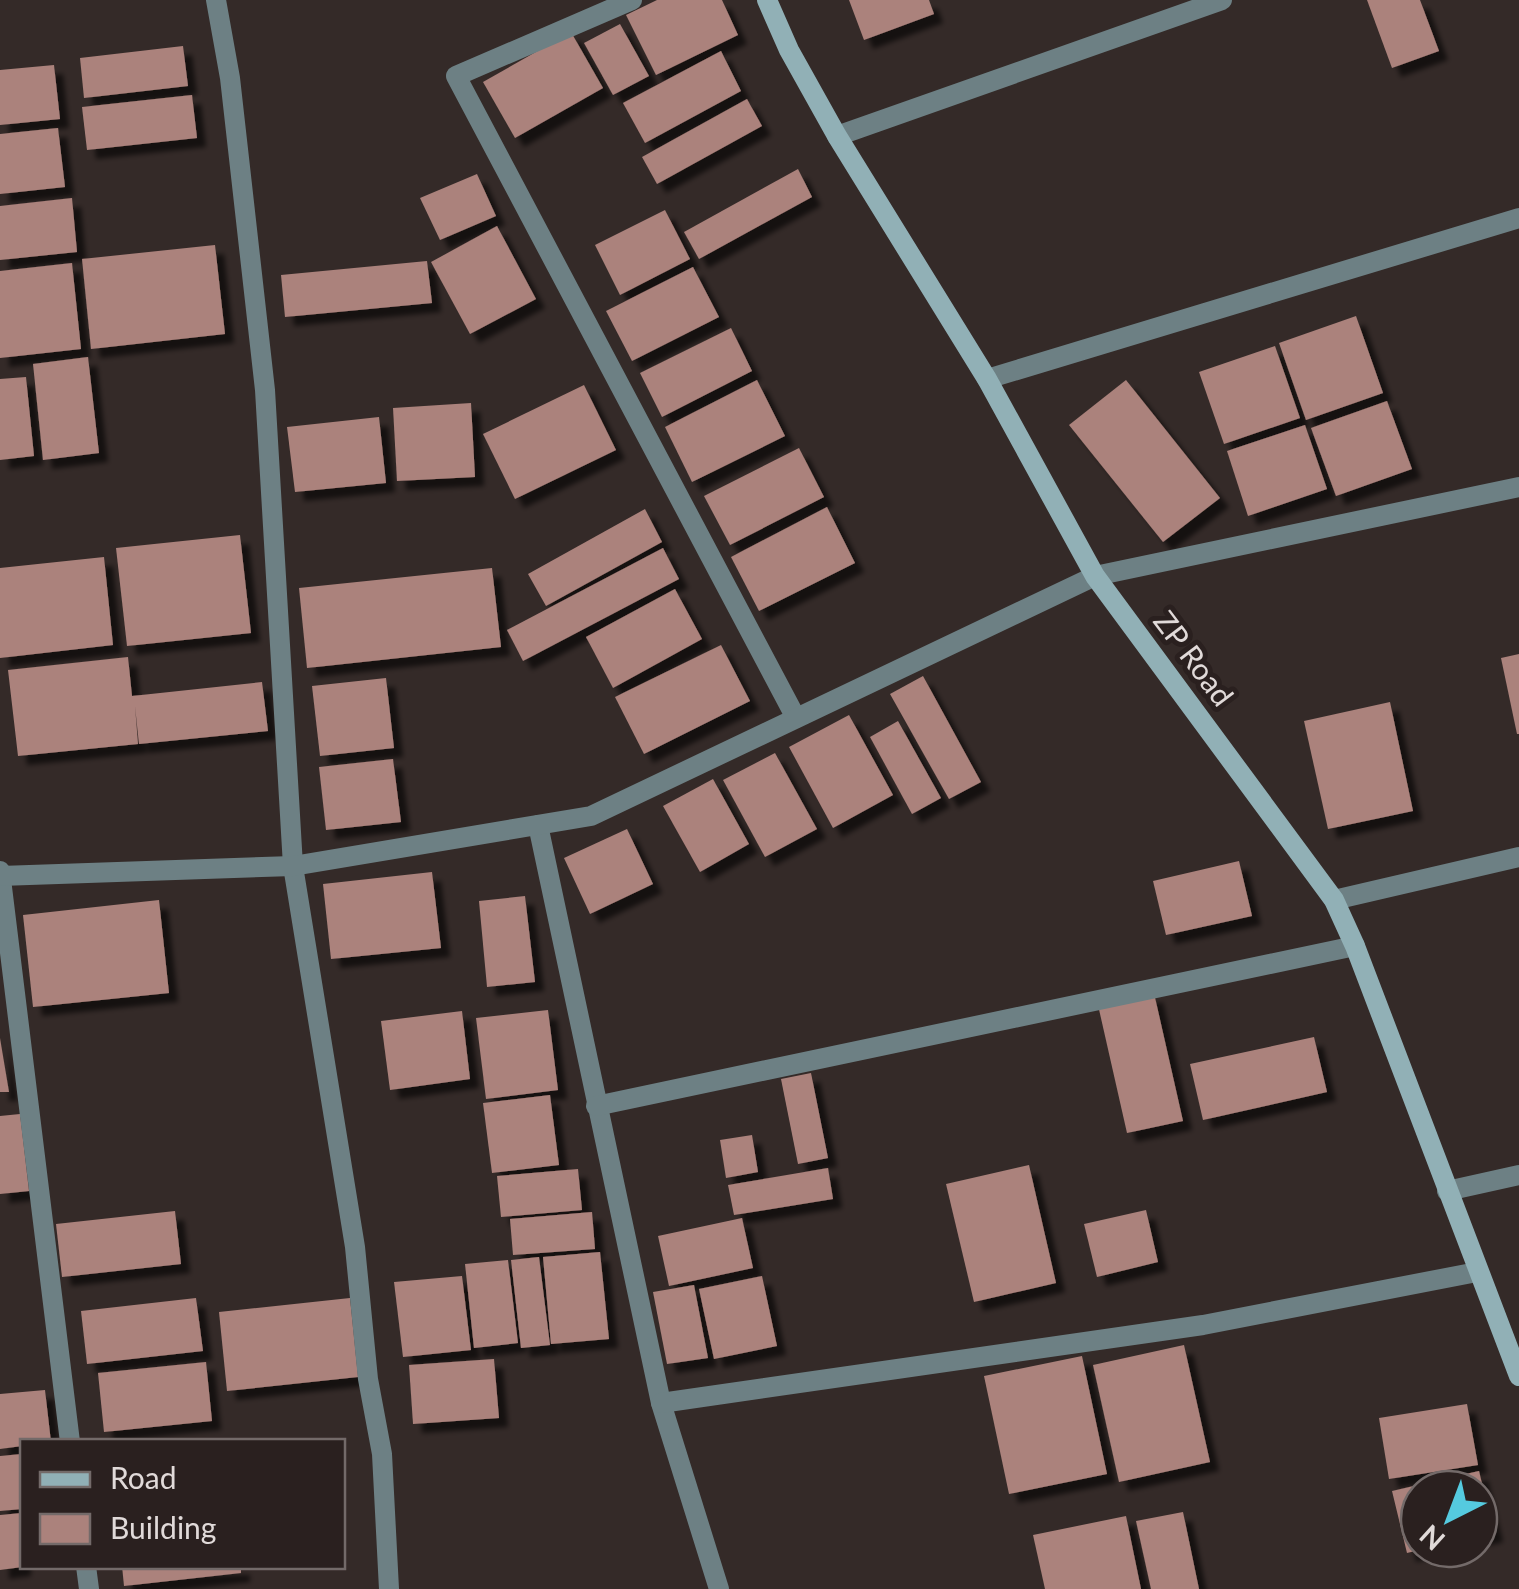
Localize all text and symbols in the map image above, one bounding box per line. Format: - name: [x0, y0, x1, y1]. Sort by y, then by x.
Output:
- street label: ZP Road: [1147, 603, 1242, 712]
- legend: [20, 1439, 345, 1569]
- text: Road: [110, 1459, 177, 1495]
- north arrow: [1399, 1469, 1499, 1569]
- text: Building: [110, 1509, 216, 1545]
- text: N: [1412, 1518, 1451, 1558]

